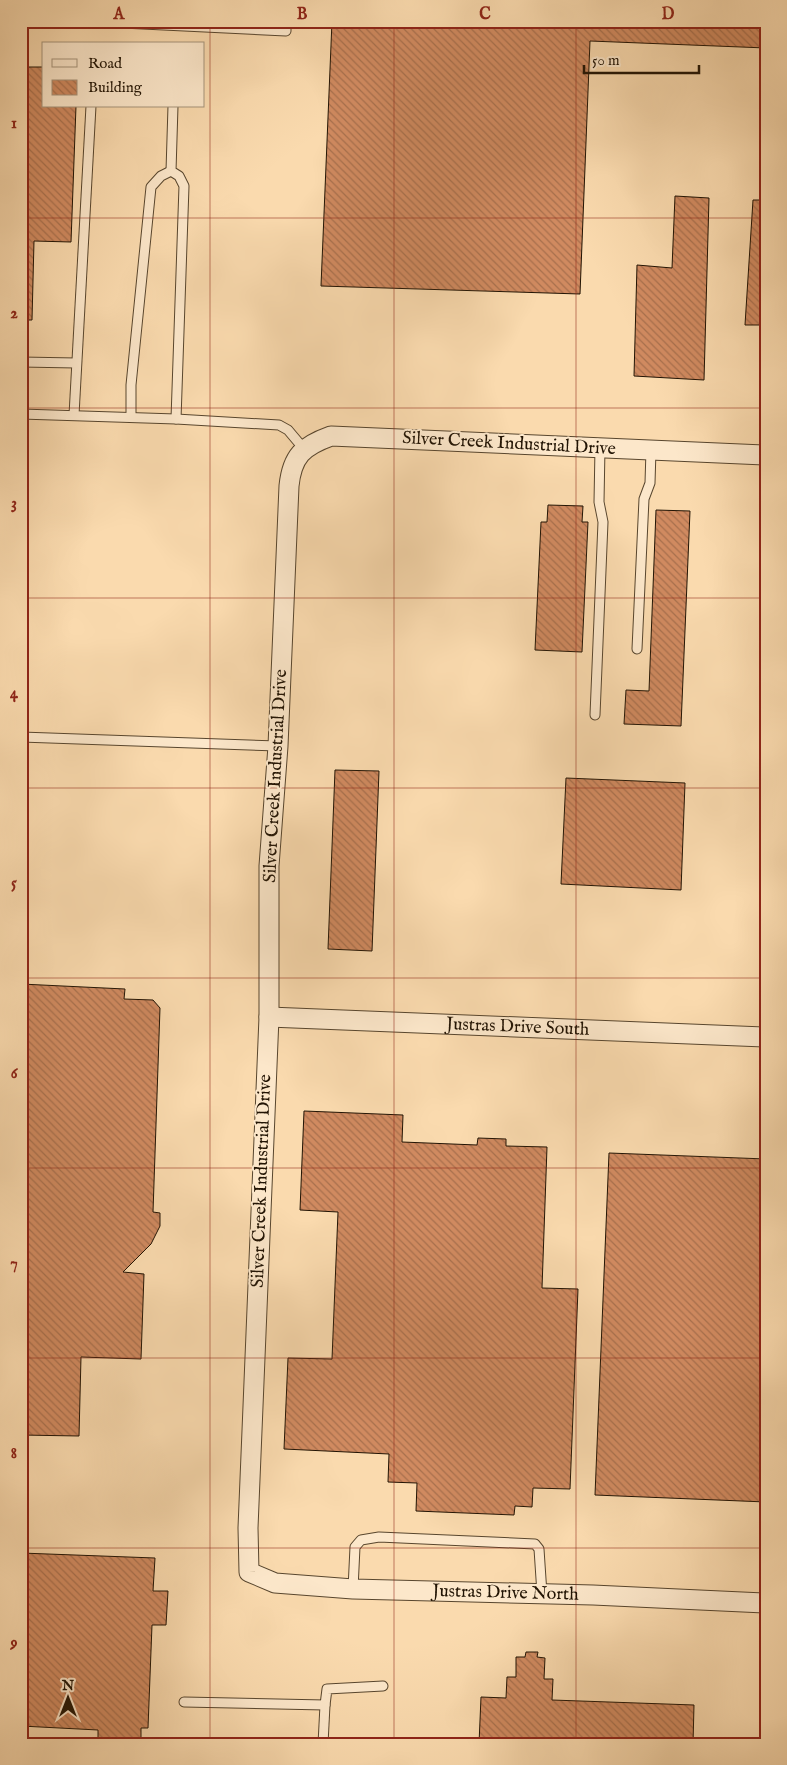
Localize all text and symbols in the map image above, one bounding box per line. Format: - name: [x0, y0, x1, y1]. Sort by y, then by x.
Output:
- text: A: [113, 5, 126, 25]
- text: B: [297, 5, 308, 25]
- text: C: [479, 5, 491, 25]
- text: D: [662, 5, 675, 25]
- legend: [42, 42, 205, 108]
- scale bar: [584, 42, 700, 74]
- text: 50 m: [592, 51, 620, 70]
- text: Road: [88, 54, 123, 73]
- text: Building: [88, 78, 143, 97]
- text: 1: [11, 114, 17, 134]
- text: 2: [10, 304, 18, 324]
- street label: Silver Creek Industrial Drive: [402, 427, 616, 461]
- text: 3: [11, 494, 17, 514]
- street label: Silver Creek Industrial Drive: [259, 669, 293, 883]
- text: 4: [10, 684, 19, 704]
- text: 5: [11, 874, 17, 894]
- street label: Justras Drive South: [444, 1013, 590, 1041]
- text: 6: [11, 1064, 19, 1084]
- street label: Silver Creek Industrial Drive: [247, 1074, 277, 1288]
- text: 7: [10, 1254, 18, 1274]
- text: 8: [11, 1444, 17, 1464]
- street label: Justras Drive North: [430, 1579, 579, 1606]
- text: 9: [10, 1634, 18, 1654]
- north arrow: [42, 1672, 92, 1722]
- text: N: [61, 1677, 74, 1695]

